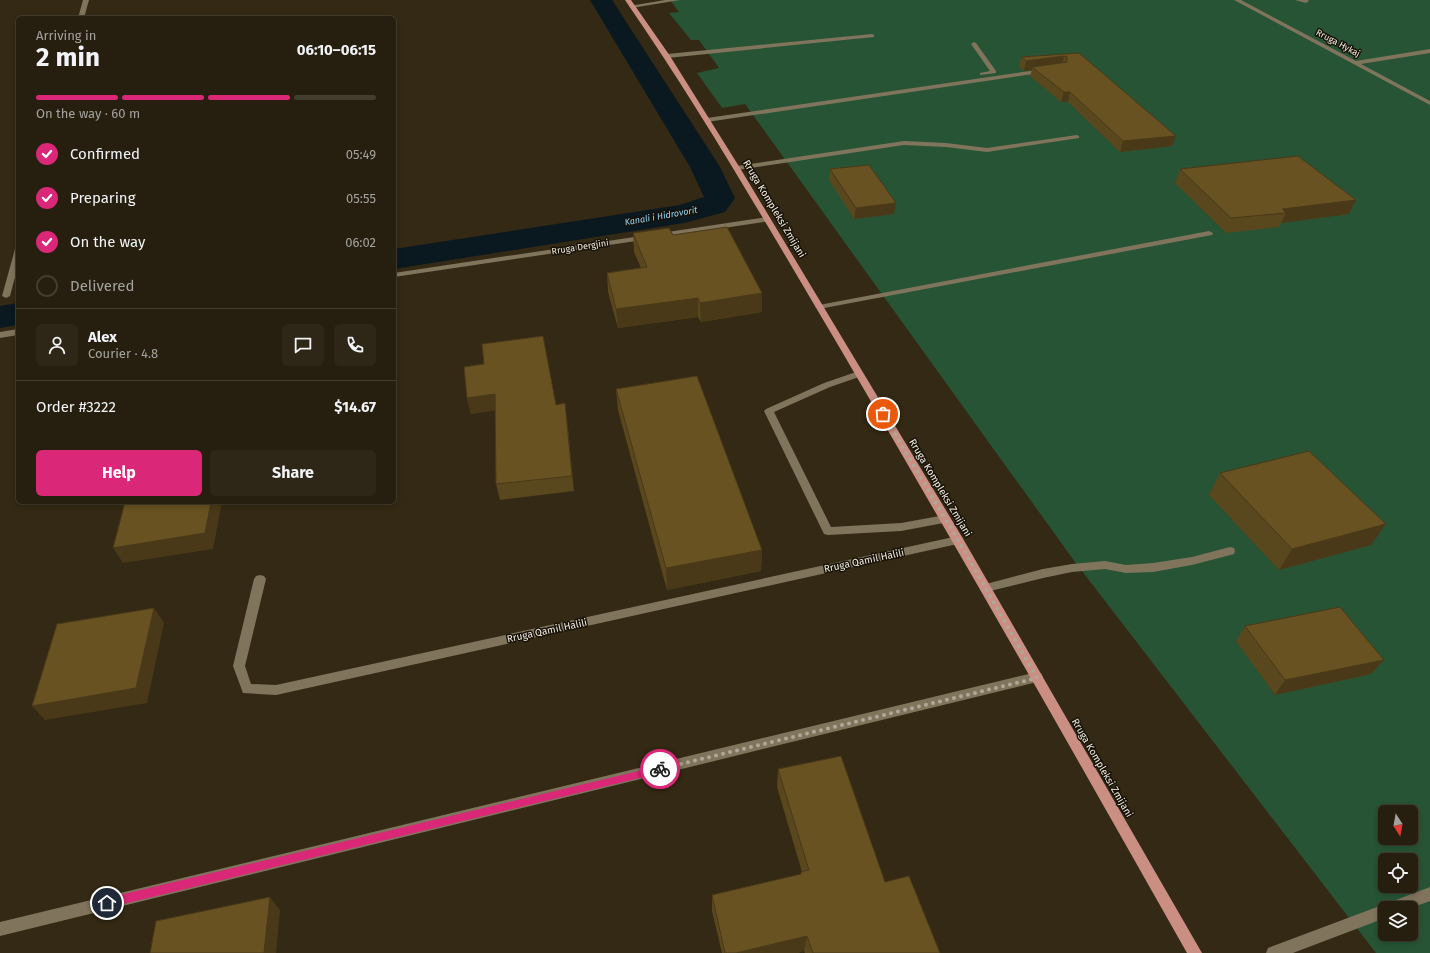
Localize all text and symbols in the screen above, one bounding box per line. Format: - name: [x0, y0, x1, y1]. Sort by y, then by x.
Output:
- street label: Rruga Hykaj: [1314, 27, 1362, 59]
- text: Arriving in: [36, 28, 96, 43]
- text: 06:10–06:15: [297, 41, 376, 59]
- text: 2 min: [36, 42, 100, 73]
- text: On the way · 60 m: [36, 106, 140, 121]
- icon: check: [36, 143, 58, 165]
- text: Confirmed: [70, 145, 140, 163]
- text: 05:49: [346, 147, 376, 162]
- street label: Rruga Kompleksi Zmijani: [740, 158, 808, 260]
- icon: check: [36, 187, 58, 209]
- text: Preparing: [70, 189, 135, 207]
- text: 05:55: [346, 191, 376, 206]
- water label: Kanali i Hidrovorit: [624, 205, 699, 227]
- icon: check: [36, 231, 58, 253]
- text: On the way: [70, 233, 145, 251]
- text: 06:02: [345, 235, 376, 250]
- street label: Rruga Dergjini: [551, 238, 609, 256]
- text: Delivered: [70, 277, 134, 295]
- button: person: [36, 324, 78, 366]
- button: chat: [282, 324, 324, 366]
- button: phone: [334, 324, 376, 366]
- text: Alex: [88, 328, 117, 346]
- text: Courier · 4.8: [88, 346, 158, 361]
- pin: [866, 397, 900, 431]
- text: Order #3222: [36, 398, 116, 416]
- text: $14.67: [334, 398, 376, 416]
- icon: bag: [872, 403, 894, 425]
- street label: Rruga Kompleksi Zmijani: [906, 437, 974, 539]
- button: Help: [36, 450, 202, 496]
- button: Share: [210, 450, 376, 496]
- street label: Rruga Qamil Halili: [823, 547, 905, 575]
- street label: Rruga Qamil Halili: [506, 617, 588, 645]
- street label: Rruga Kompleksi Zmijani: [1069, 717, 1135, 820]
- courier: [640, 749, 680, 789]
- icon: bike: [649, 758, 671, 780]
- north arrow: [1378, 805, 1418, 845]
- map controls: [1378, 805, 1418, 941]
- button: locate: [1378, 853, 1418, 893]
- pin: [90, 886, 124, 920]
- icon: home: [96, 892, 118, 914]
- button: layers: [1378, 901, 1418, 941]

